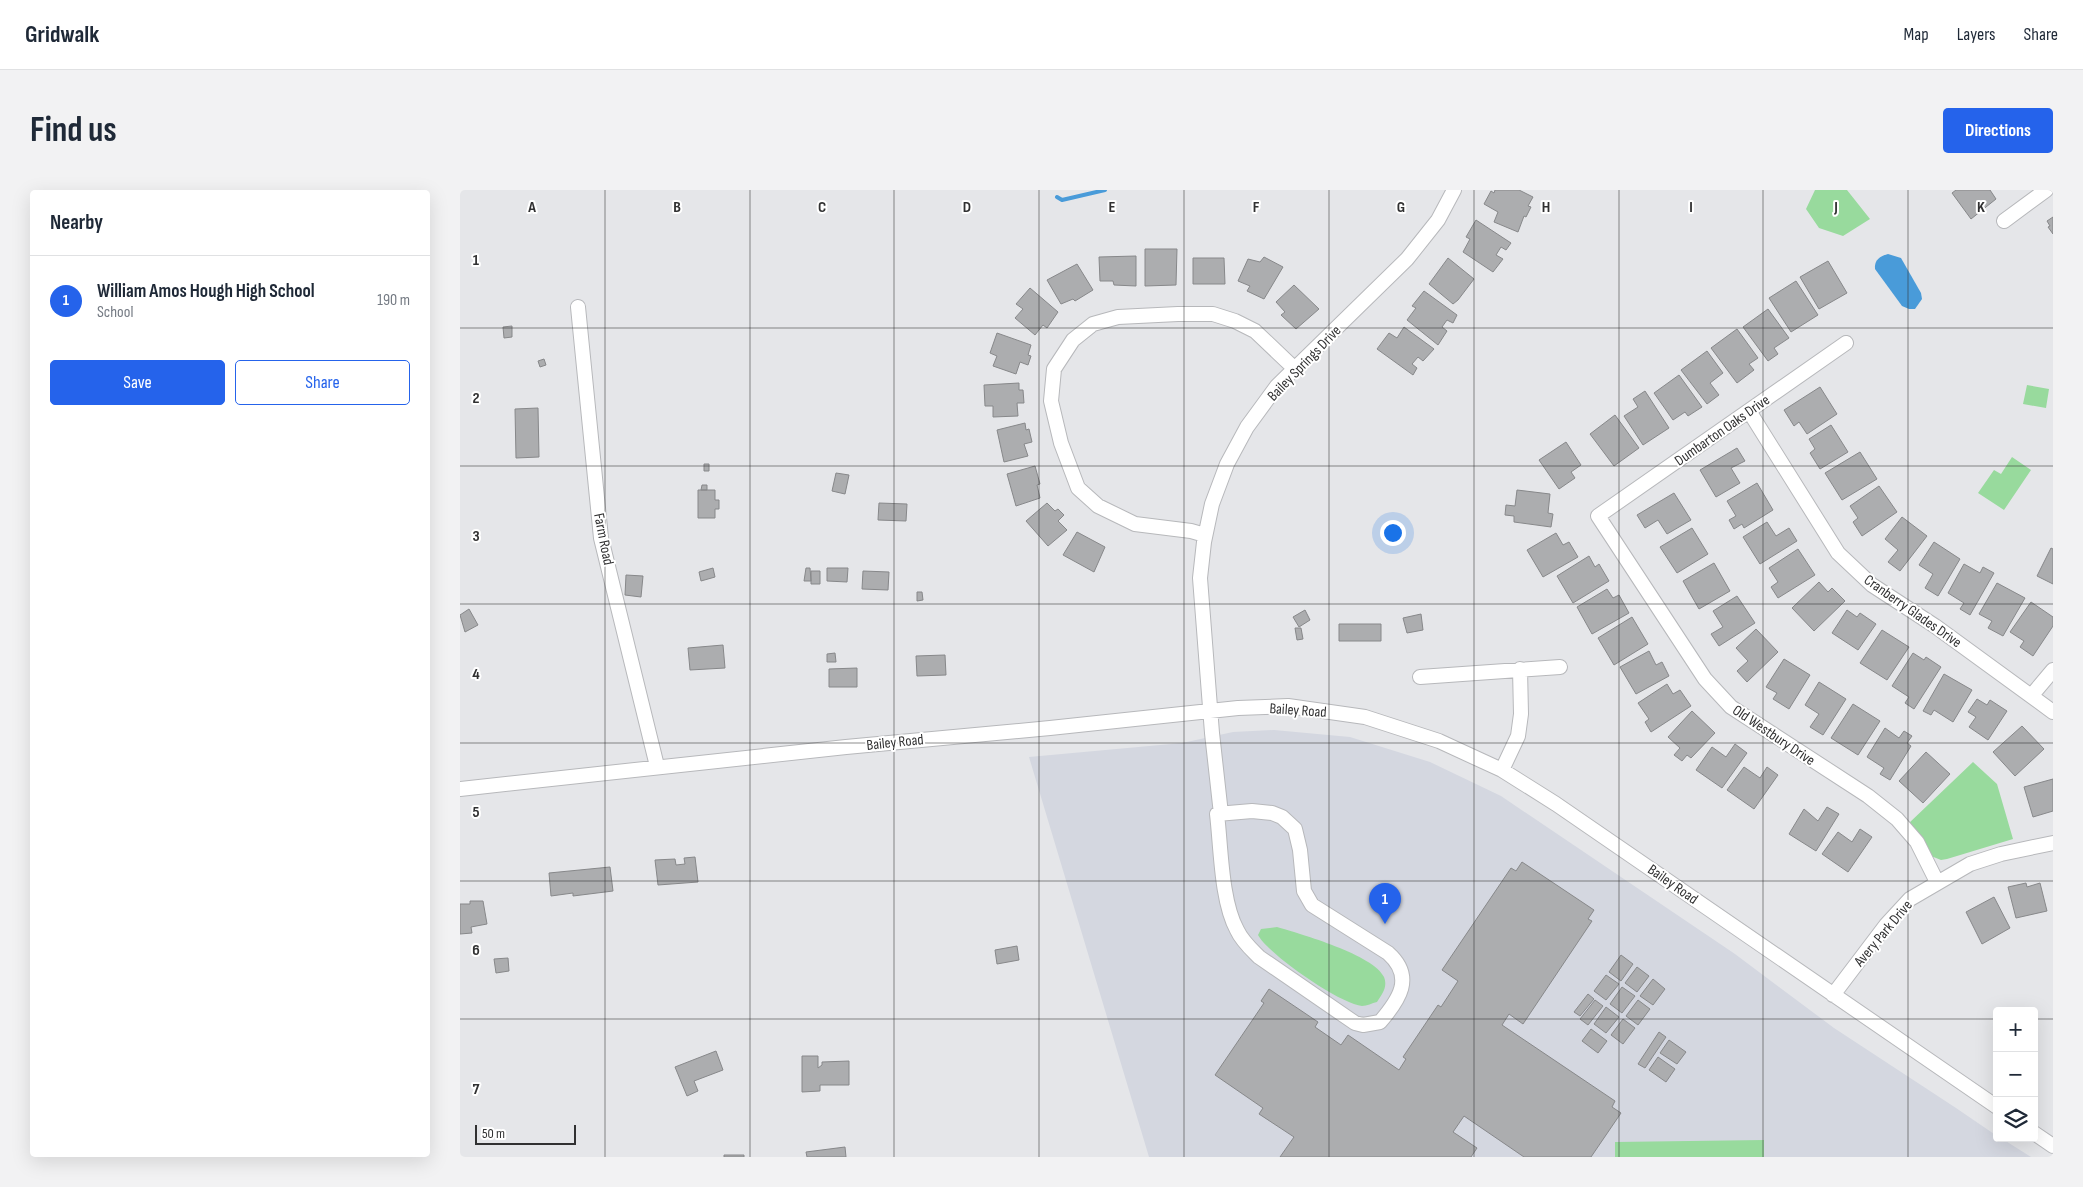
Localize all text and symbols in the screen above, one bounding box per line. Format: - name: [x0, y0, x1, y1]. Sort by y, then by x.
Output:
- text: Gridwalk: [25, 20, 99, 49]
- text: Map: [1904, 24, 1929, 45]
- text: Layers: [1957, 24, 1996, 45]
- text: Share: [2024, 24, 2058, 45]
- button: Directions: [1943, 108, 2053, 153]
- text: Find us: [30, 109, 117, 152]
- text: A: [527, 198, 536, 217]
- text: B: [673, 198, 681, 217]
- text: C: [818, 198, 826, 217]
- text: D: [963, 198, 971, 217]
- text: E: [1109, 198, 1116, 217]
- text: F: [1253, 198, 1260, 217]
- text: G: [1397, 198, 1405, 217]
- text: H: [1542, 198, 1550, 217]
- text: I: [1689, 198, 1693, 217]
- text: J: [1833, 198, 1838, 217]
- text: K: [1977, 198, 1985, 217]
- text: Nearby: [50, 210, 103, 235]
- text: 1: [473, 251, 480, 270]
- text: William Amos Hough High School: [97, 280, 315, 303]
- text: 1: [63, 291, 69, 310]
- text: 190 m: [377, 291, 410, 310]
- text: School: [97, 303, 133, 322]
- street label: Bailey Springs Drive: [1263, 321, 1345, 405]
- button: Save: [50, 360, 225, 405]
- button: Share: [235, 360, 410, 405]
- text: 2: [472, 389, 480, 408]
- street label: Dumbarton Oaks Drive: [1671, 391, 1774, 470]
- street label: Farm Road: [589, 512, 618, 567]
- your location: [1380, 520, 1406, 546]
- text: 3: [472, 527, 480, 546]
- street label: Cranberry Glades Drive: [1860, 571, 1965, 652]
- text: 4: [472, 665, 480, 684]
- street label: Bailey Road: [1269, 699, 1327, 722]
- street label: Old Westbury Drive: [1729, 701, 1819, 770]
- street label: Bailey Road: [866, 730, 924, 755]
- text: 5: [472, 803, 480, 822]
- street label: Bailey Road: [1644, 860, 1702, 909]
- pin: 1: [1369, 883, 1401, 924]
- street label: Avery Park Drive: [1849, 896, 1917, 971]
- text: 6: [472, 941, 480, 960]
- map controls: [1993, 1007, 2038, 1142]
- button: +: [1993, 1007, 2038, 1052]
- button: −: [1993, 1052, 2038, 1097]
- text: 7: [473, 1080, 480, 1099]
- button: layers: [1993, 1097, 2038, 1142]
- scale bar: [475, 1122, 576, 1145]
- text: 50 m: [482, 1125, 505, 1142]

